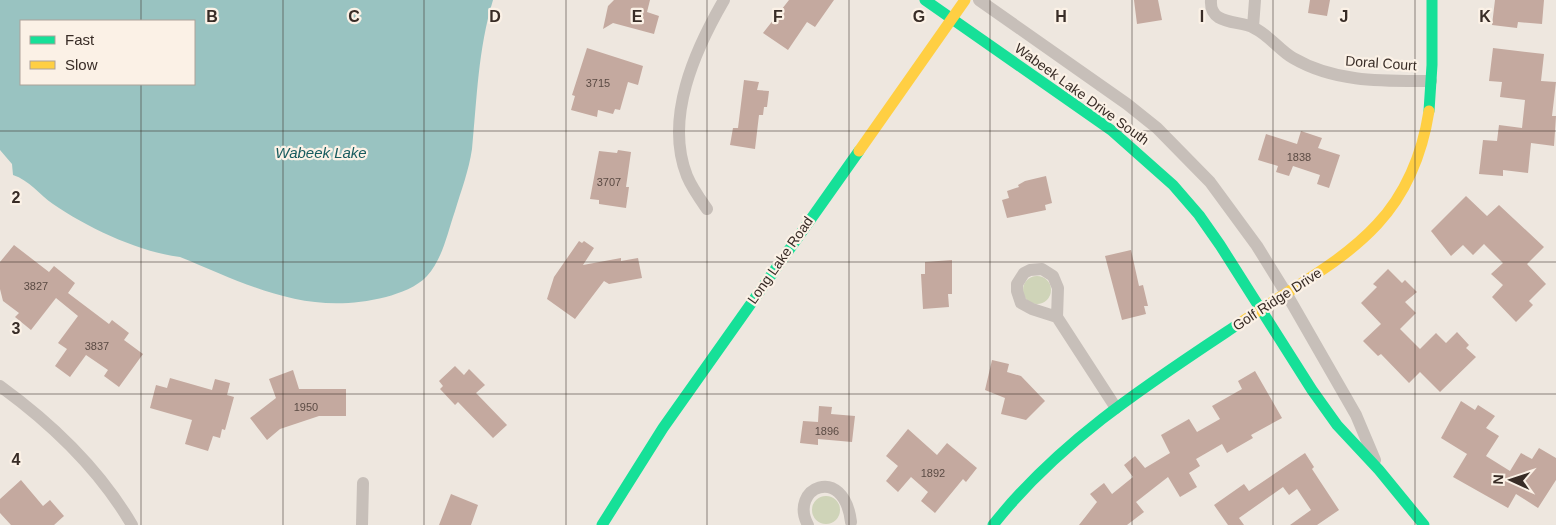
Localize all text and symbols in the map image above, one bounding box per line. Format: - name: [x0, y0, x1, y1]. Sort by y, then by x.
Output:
- text: B: [206, 8, 218, 25]
- text: C: [348, 8, 360, 25]
- text: D: [489, 8, 501, 25]
- text: E: [632, 8, 643, 25]
- text: F: [773, 8, 783, 25]
- text: G: [913, 8, 925, 25]
- text: H: [1055, 8, 1067, 25]
- text: I: [1200, 8, 1204, 25]
- text: J: [1340, 8, 1348, 25]
- text: K: [1479, 8, 1491, 25]
- legend: [20, 20, 195, 85]
- text: Fast: [65, 31, 95, 48]
- street label: Wabeek Lake Drive South: [1012, 40, 1152, 148]
- street label: Doral Court: [1345, 53, 1417, 73]
- text: Slow: [65, 56, 98, 73]
- house number: 3715: [586, 77, 610, 89]
- water label: Wabeek Lake: [275, 144, 367, 161]
- house number: 1838: [1287, 151, 1311, 163]
- house number: 3707: [597, 176, 621, 188]
- text: 2: [12, 189, 21, 206]
- street label: Long Lake Road: [744, 213, 816, 307]
- street label: Golf Ridge Drive: [1230, 264, 1325, 334]
- house number: 3827: [24, 280, 48, 292]
- text: 3: [12, 320, 21, 337]
- house number: 3837: [85, 340, 109, 352]
- house number: 1950: [294, 401, 318, 413]
- house number: 1896: [815, 425, 839, 437]
- text: 4: [12, 451, 21, 468]
- north arrow: [1486, 455, 1536, 505]
- house number: 1892: [921, 467, 945, 479]
- text: N: [1490, 474, 1506, 485]

